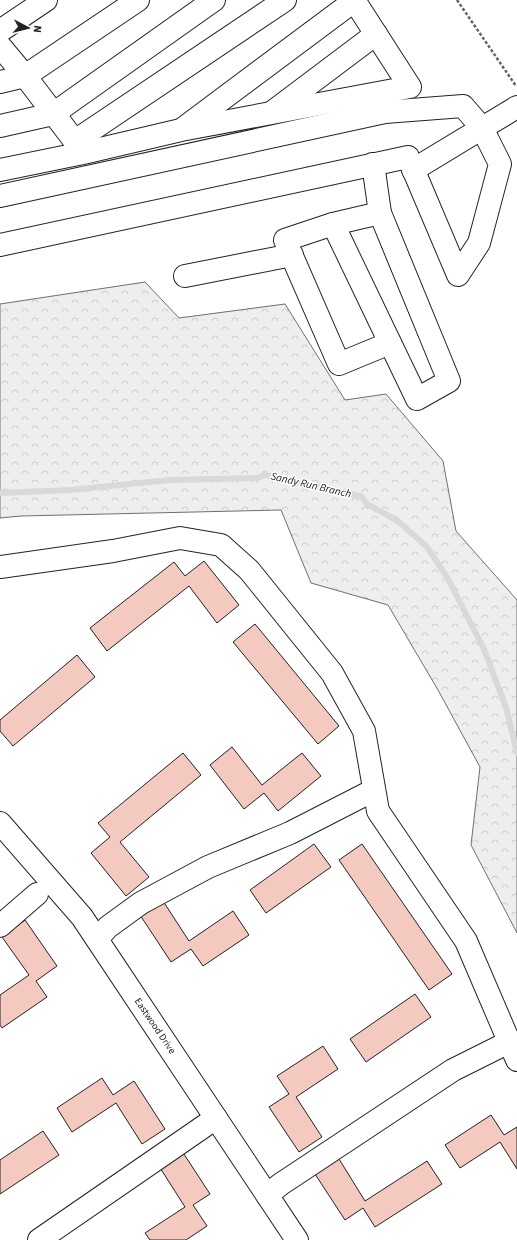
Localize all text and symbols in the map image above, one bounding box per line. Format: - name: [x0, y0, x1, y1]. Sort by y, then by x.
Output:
- north arrow: [8, 8, 48, 48]
- text: N: [30, 25, 45, 34]
- water label: Sandy Run Branch: [269, 468, 353, 502]
- street label: Eastwood Drive: [131, 995, 179, 1057]

